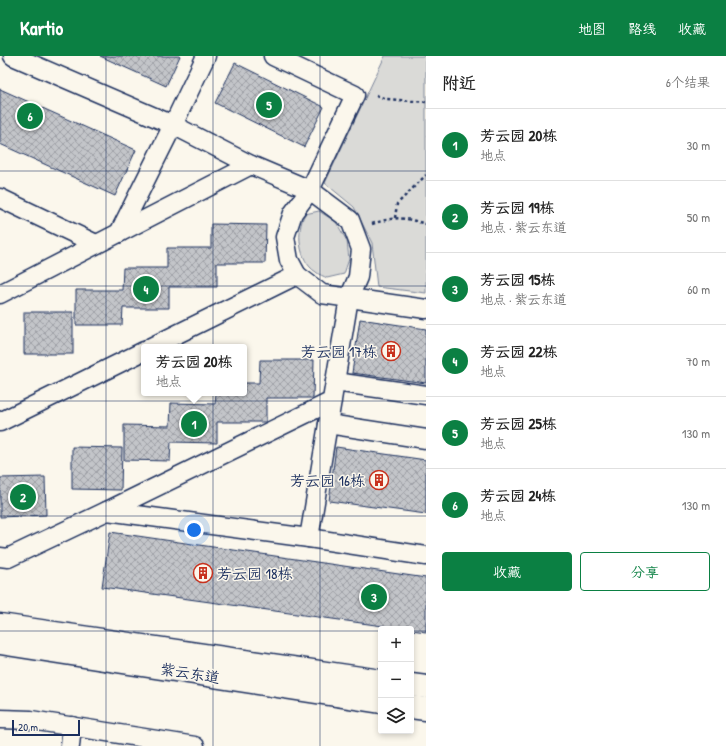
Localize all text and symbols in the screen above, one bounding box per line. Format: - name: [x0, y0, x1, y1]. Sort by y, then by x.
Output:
- text: Kartio: [20, 15, 63, 41]
- text: 地图: [578, 19, 606, 38]
- text: 路线: [628, 19, 656, 38]
- text: 收藏: [678, 19, 706, 38]
- text: 附近: [442, 71, 476, 94]
- text: 6个结果: [666, 73, 710, 91]
- pin: 5: [256, 90, 282, 120]
- pin: 6: [17, 101, 43, 131]
- text: 芳云园 20栋: [480, 125, 557, 146]
- text: 1: [453, 136, 457, 154]
- text: 30 m: [687, 136, 710, 154]
- text: 地点: [480, 146, 506, 164]
- text: 芳云园 19栋: [480, 197, 554, 218]
- text: 2: [452, 208, 458, 226]
- text: 50 m: [687, 208, 710, 226]
- text: 地点 · 紫云东道: [480, 218, 567, 236]
- text: 芳云园 15栋: [480, 269, 555, 290]
- pin: 4: [133, 274, 159, 304]
- text: 3: [452, 280, 458, 298]
- text: 60 m: [687, 280, 710, 298]
- text: 地点 · 紫云东道: [480, 290, 567, 308]
- building icon: 芳云园 17栋: [380, 340, 402, 362]
- place label: 芳云园 17栋: [301, 341, 377, 362]
- text: 芳云园 22栋: [480, 341, 558, 362]
- popup: [141, 344, 247, 396]
- text: 芳云园 20栋: [155, 351, 233, 372]
- text: 4: [453, 352, 457, 370]
- text: 70 m: [686, 352, 710, 370]
- text: 地点: [480, 362, 506, 380]
- text: 地点: [155, 372, 181, 390]
- pin: 1: [181, 409, 207, 439]
- text: 芳云园 25栋: [480, 413, 557, 434]
- text: 5: [452, 424, 458, 442]
- text: 130 m: [682, 424, 710, 442]
- text: 地点: [480, 434, 506, 452]
- building icon: 芳云园 16栋: [368, 469, 390, 491]
- place label: 芳云园 16栋: [290, 470, 365, 491]
- pin: 2: [10, 482, 36, 512]
- text: 芳云园 24栋: [480, 485, 556, 506]
- text: 6: [452, 496, 458, 514]
- text: 130 m: [682, 496, 710, 514]
- text: 地点: [480, 506, 506, 524]
- your location: [184, 520, 204, 540]
- button: 收藏: [442, 552, 572, 591]
- button: 分享: [580, 552, 710, 591]
- building icon: 芳云园 18栋: [192, 562, 214, 584]
- place label: 芳云园 18栋: [217, 563, 292, 584]
- pin: 3: [361, 582, 387, 612]
- map controls: [378, 626, 414, 734]
- button: +: [378, 626, 414, 662]
- street label: 紫云东道: [159, 658, 221, 688]
- button: −: [378, 662, 414, 698]
- button: layers: [378, 698, 414, 734]
- scale bar: [12, 718, 80, 737]
- text: 20 m: [18, 720, 38, 734]

